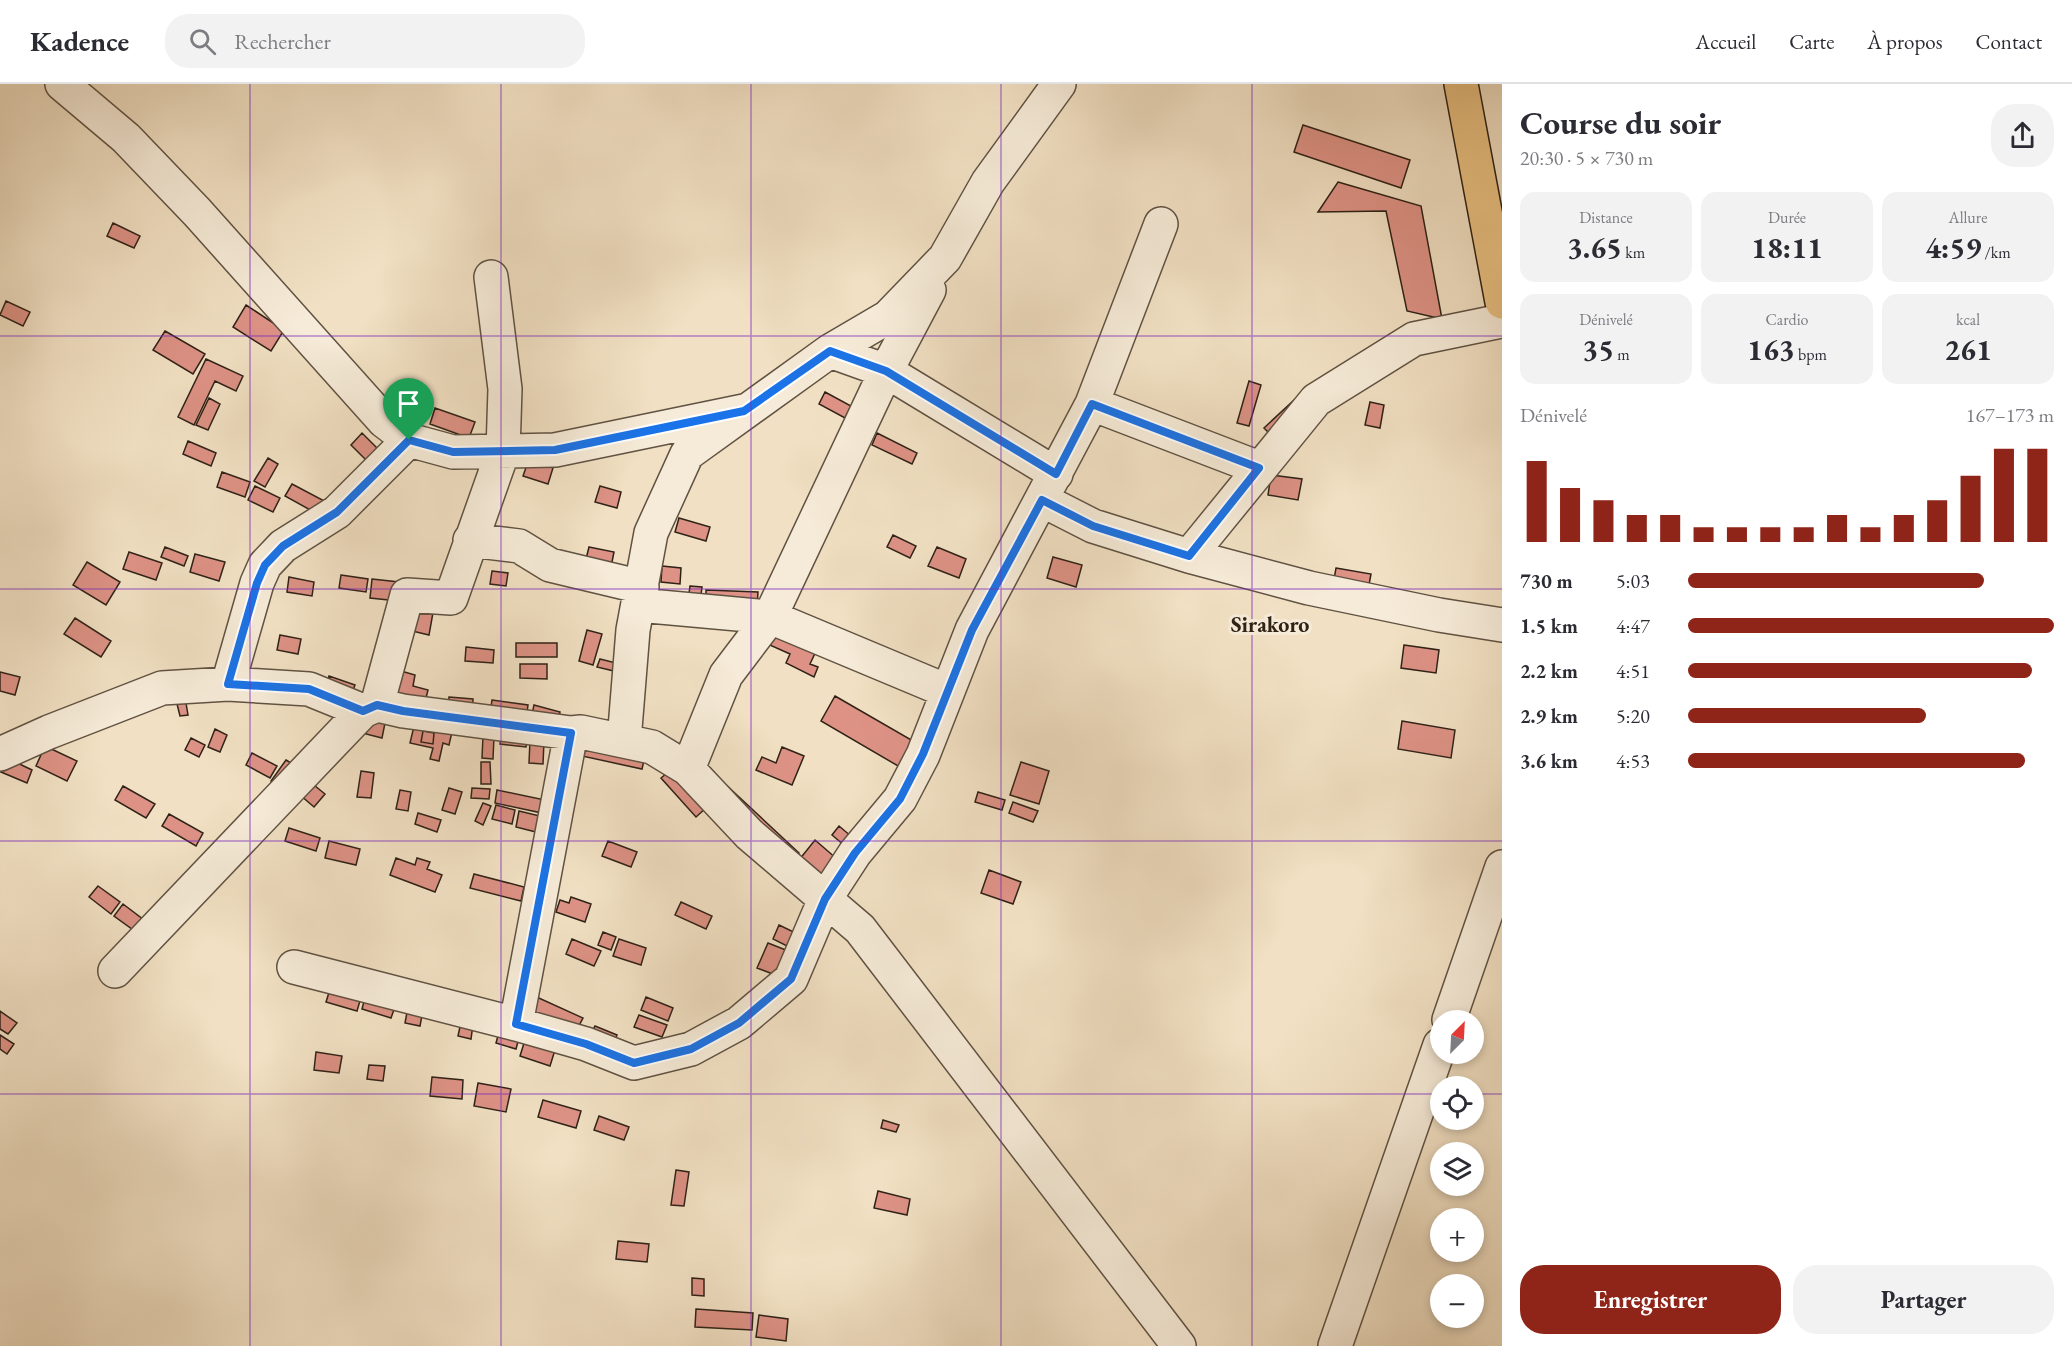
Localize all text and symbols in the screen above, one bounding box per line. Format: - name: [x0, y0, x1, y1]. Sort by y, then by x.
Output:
- search box: [165, 14, 585, 68]
- text: Kadence: [30, 23, 129, 59]
- icon: search: [186, 25, 219, 58]
- text: Rechercher: [234, 27, 331, 56]
- text: Accueil: [1696, 28, 1756, 55]
- text: Carte: [1789, 28, 1834, 55]
- text: À propos: [1867, 28, 1942, 55]
- text: Contact: [1975, 28, 2042, 55]
- text: Course du soir: [1520, 101, 1721, 144]
- button: share: [1991, 104, 2054, 167]
- text: 20:30 · 5 × 730 m: [1520, 145, 1653, 171]
- text: Distance: [1579, 207, 1633, 228]
- text: Durée: [1768, 207, 1806, 228]
- text: Allure: [1949, 207, 1987, 228]
- text: 3.65: [1567, 228, 1622, 267]
- text: 18:11: [1751, 228, 1823, 267]
- text: 4:59: [1925, 228, 1981, 267]
- text: km: [1622, 242, 1645, 263]
- text: /km: [1981, 242, 2011, 263]
- text: Dénivelé: [1579, 309, 1633, 330]
- text: Cardio: [1765, 309, 1809, 330]
- text: kcal: [1956, 309, 1980, 330]
- text: 35: [1582, 330, 1614, 369]
- text: 163: [1747, 330, 1795, 369]
- text: 261: [1944, 330, 1992, 369]
- text: m: [1614, 344, 1630, 365]
- text: bpm: [1795, 344, 1827, 365]
- pin: [383, 378, 434, 440]
- icon: arrive: [392, 387, 425, 420]
- text: Dénivelé: [1520, 402, 1587, 428]
- text: 167–173 m: [1966, 402, 2054, 428]
- text: 730 m: [1520, 568, 1573, 594]
- text: 5:03: [1616, 568, 1650, 594]
- district label: Sirakoro: [1231, 610, 1309, 639]
- text: 1.5 km: [1520, 613, 1578, 639]
- text: 4:47: [1616, 613, 1650, 639]
- text: 2.2 km: [1520, 658, 1578, 684]
- text: 4:51: [1616, 658, 1650, 684]
- text: 2.9 km: [1520, 703, 1578, 729]
- text: 5:20: [1616, 703, 1650, 729]
- text: 3.6 km: [1520, 748, 1578, 774]
- text: 4:53: [1616, 748, 1650, 774]
- north arrow: [1430, 1010, 1484, 1064]
- map controls: [1430, 1010, 1484, 1328]
- button: locate: [1430, 1076, 1484, 1130]
- button: layers: [1430, 1142, 1484, 1196]
- button: +: [1430, 1208, 1484, 1262]
- button: Enregistrer: [1520, 1265, 1781, 1334]
- button: Partager: [1793, 1265, 2054, 1334]
- button: −: [1430, 1274, 1484, 1328]

